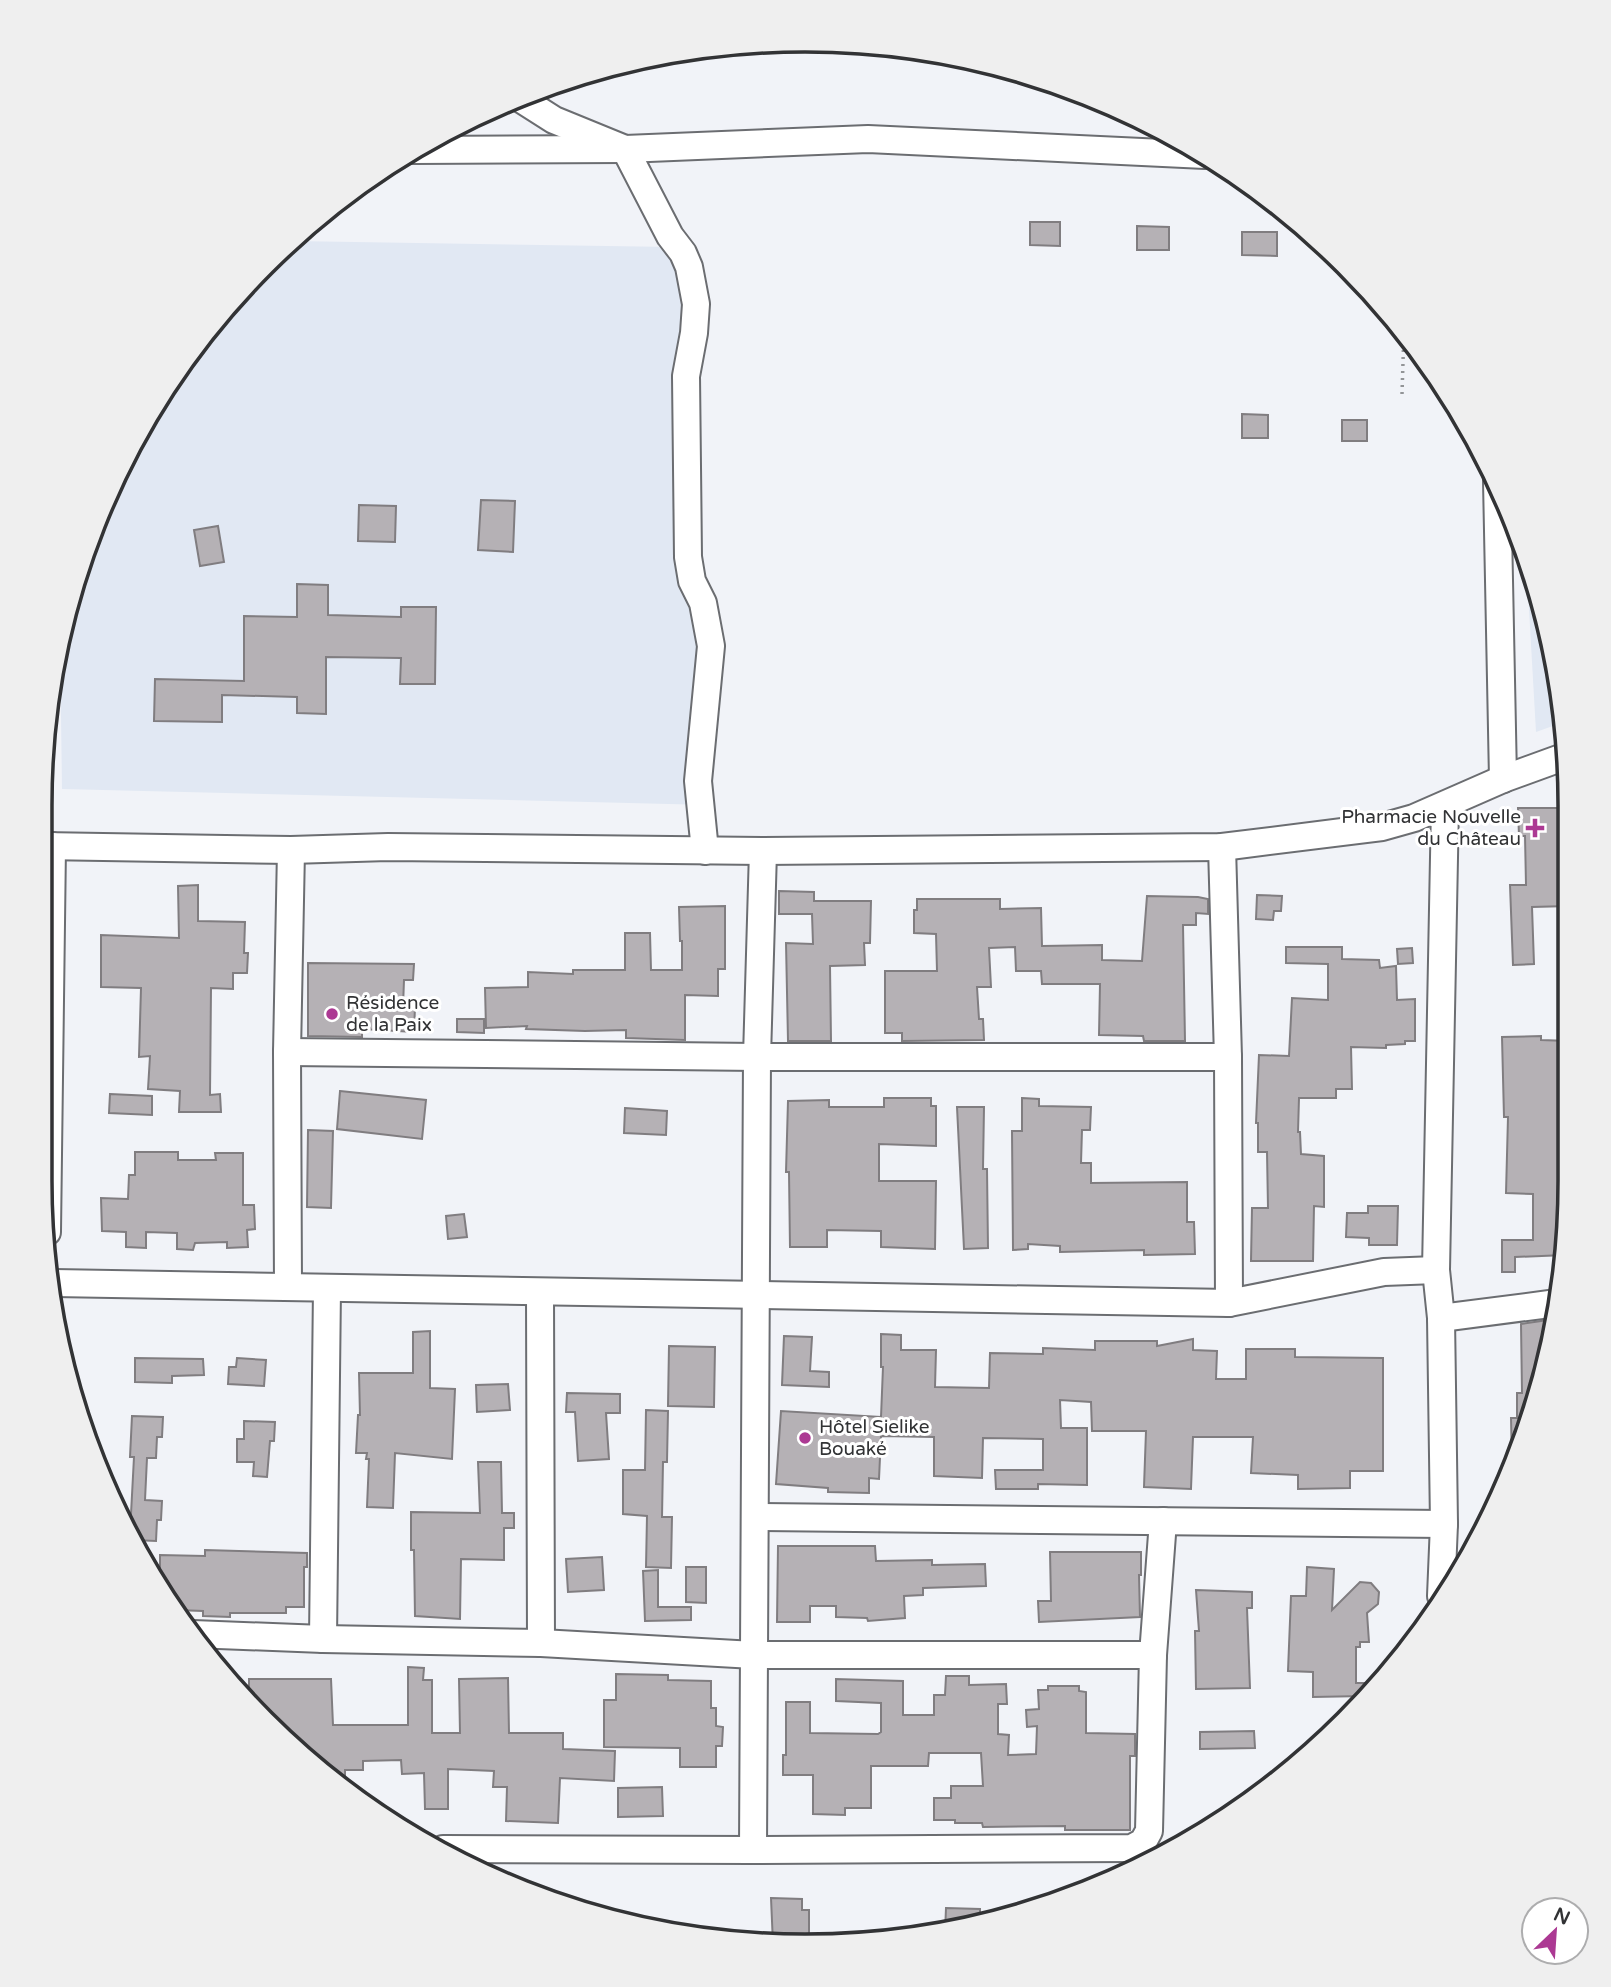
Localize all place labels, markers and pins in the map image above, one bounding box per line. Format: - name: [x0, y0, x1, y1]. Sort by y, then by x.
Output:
- place label: Pharmacie Nouvelle du Château: [1341, 806, 1521, 850]
- marker: Pharmacie Nouvelle du Château: [1527, 820, 1543, 836]
- place label: Résidence de la Paix: [346, 992, 439, 1036]
- marker: Résidence de la Paix: [324, 1006, 340, 1022]
- place label: Hôtel Sielike Bouaké: [819, 1416, 930, 1460]
- marker: Hôtel Sielike Bouaké: [797, 1430, 813, 1446]

